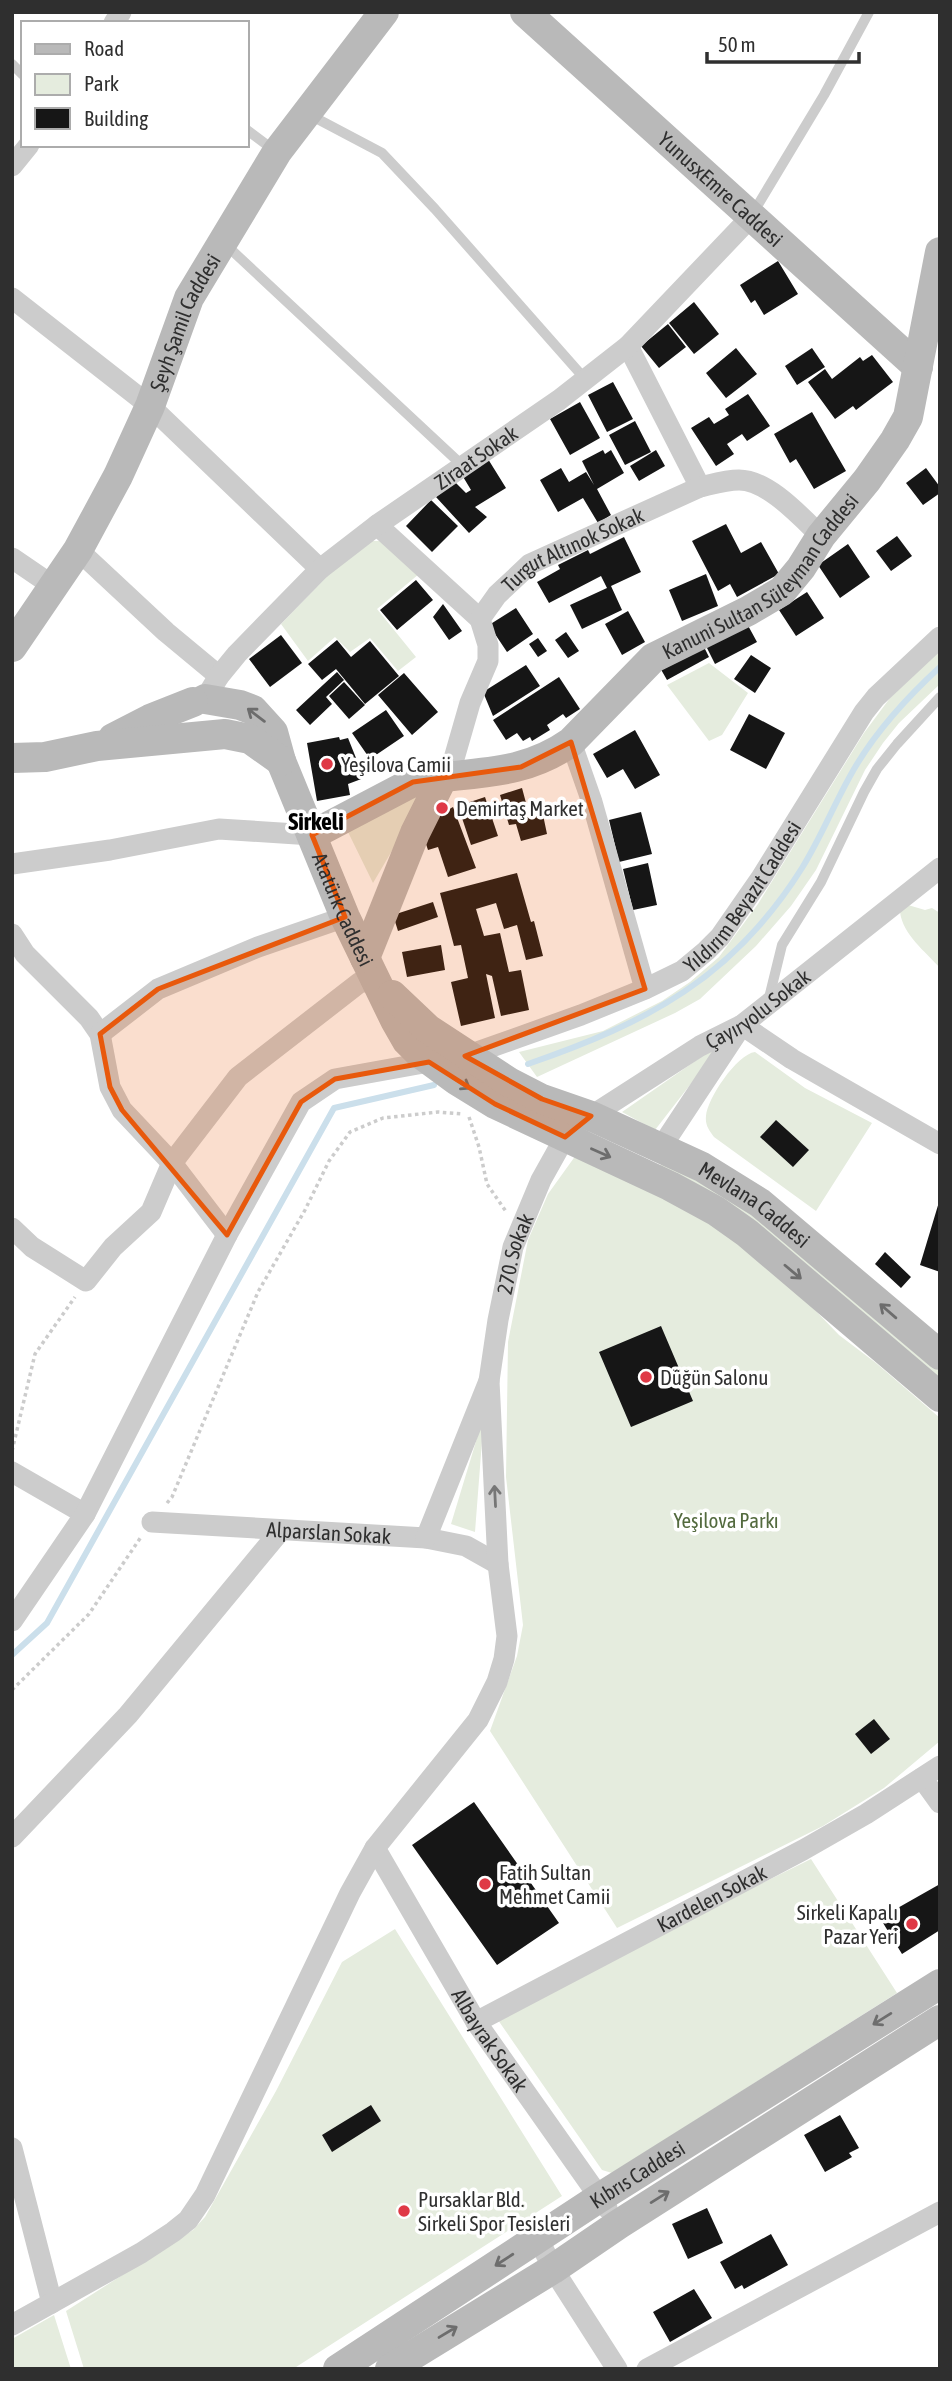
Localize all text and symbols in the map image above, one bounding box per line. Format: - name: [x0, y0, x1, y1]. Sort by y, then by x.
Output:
- legend: [21, 21, 248, 147]
- scale bar: [707, 21, 859, 65]
- text: 50 m: [718, 32, 756, 56]
- text: Road: [84, 36, 124, 60]
- text: Park: [84, 71, 119, 95]
- text: Building: [84, 106, 148, 130]
- street label: YunusxEmre Caddesi: [654, 127, 788, 251]
- street label: Şeyh Şamil Caddesi: [144, 249, 225, 394]
- street label: Ziraat Sokak: [430, 420, 522, 494]
- street label: Kanuni Sultan Süleyman Caddesi: [658, 489, 863, 664]
- street label: Turgut Altınok Sokak: [497, 502, 647, 596]
- one-way arrow: [247, 708, 266, 723]
- place label: Yeşilova Camii: [341, 752, 451, 776]
- marker: Yeşilova Camii: [319, 756, 335, 772]
- place label: Demirtaş Market: [456, 796, 584, 820]
- marker: Demirtaş Market: [434, 800, 450, 816]
- district label: Sirkeli: [288, 808, 344, 835]
- street label: Yıldırım Beyazıt Caddesi: [678, 816, 806, 977]
- street label: Atatürk Caddesi: [308, 849, 379, 970]
- street label: Çayıryolu Sokak: [701, 964, 815, 1053]
- one-way arrow: [451, 1077, 471, 1091]
- one-way arrow: [590, 1147, 611, 1160]
- street label: Mevlana Caddesi: [695, 1156, 815, 1252]
- street label: 270. Sokak: [492, 1210, 538, 1296]
- one-way arrow: [784, 1264, 802, 1280]
- one-way arrow: [879, 1303, 897, 1319]
- place label: Düğün Salonu: [660, 1365, 768, 1389]
- marker: Düğün Salonu: [638, 1369, 654, 1385]
- one-way arrow: [488, 1485, 501, 1508]
- park label: Yeşilova Parkı: [673, 1508, 779, 1532]
- street label: Alparslan Sokak: [266, 1517, 392, 1548]
- place label: Fatih Sultan Mehmet Camii: [499, 1860, 610, 1908]
- street label: Kardelen Sokak: [653, 1860, 770, 1937]
- marker: Fatih Sultan Mehmet Camii: [477, 1876, 493, 1892]
- place label: Sirkeli Kapalı Pazar Yeri: [797, 1900, 898, 1948]
- marker: Sirkeli Kapalı Pazar Yeri: [904, 1916, 920, 1932]
- street label: Albayrak Sokak: [447, 1984, 533, 2096]
- one-way arrow: [872, 2013, 892, 2027]
- street label: Kıbrıs Caddesi: [585, 2135, 689, 2213]
- place label: Pursaklar Bld. Sirkeli Spor Tesisleri: [418, 2187, 570, 2235]
- one-way arrow: [650, 2190, 670, 2204]
- marker: Pursaklar Bld. Sirkeli Spor Tesisleri: [396, 2203, 412, 2219]
- one-way arrow: [494, 2253, 514, 2267]
- one-way arrow: [437, 2325, 457, 2339]

